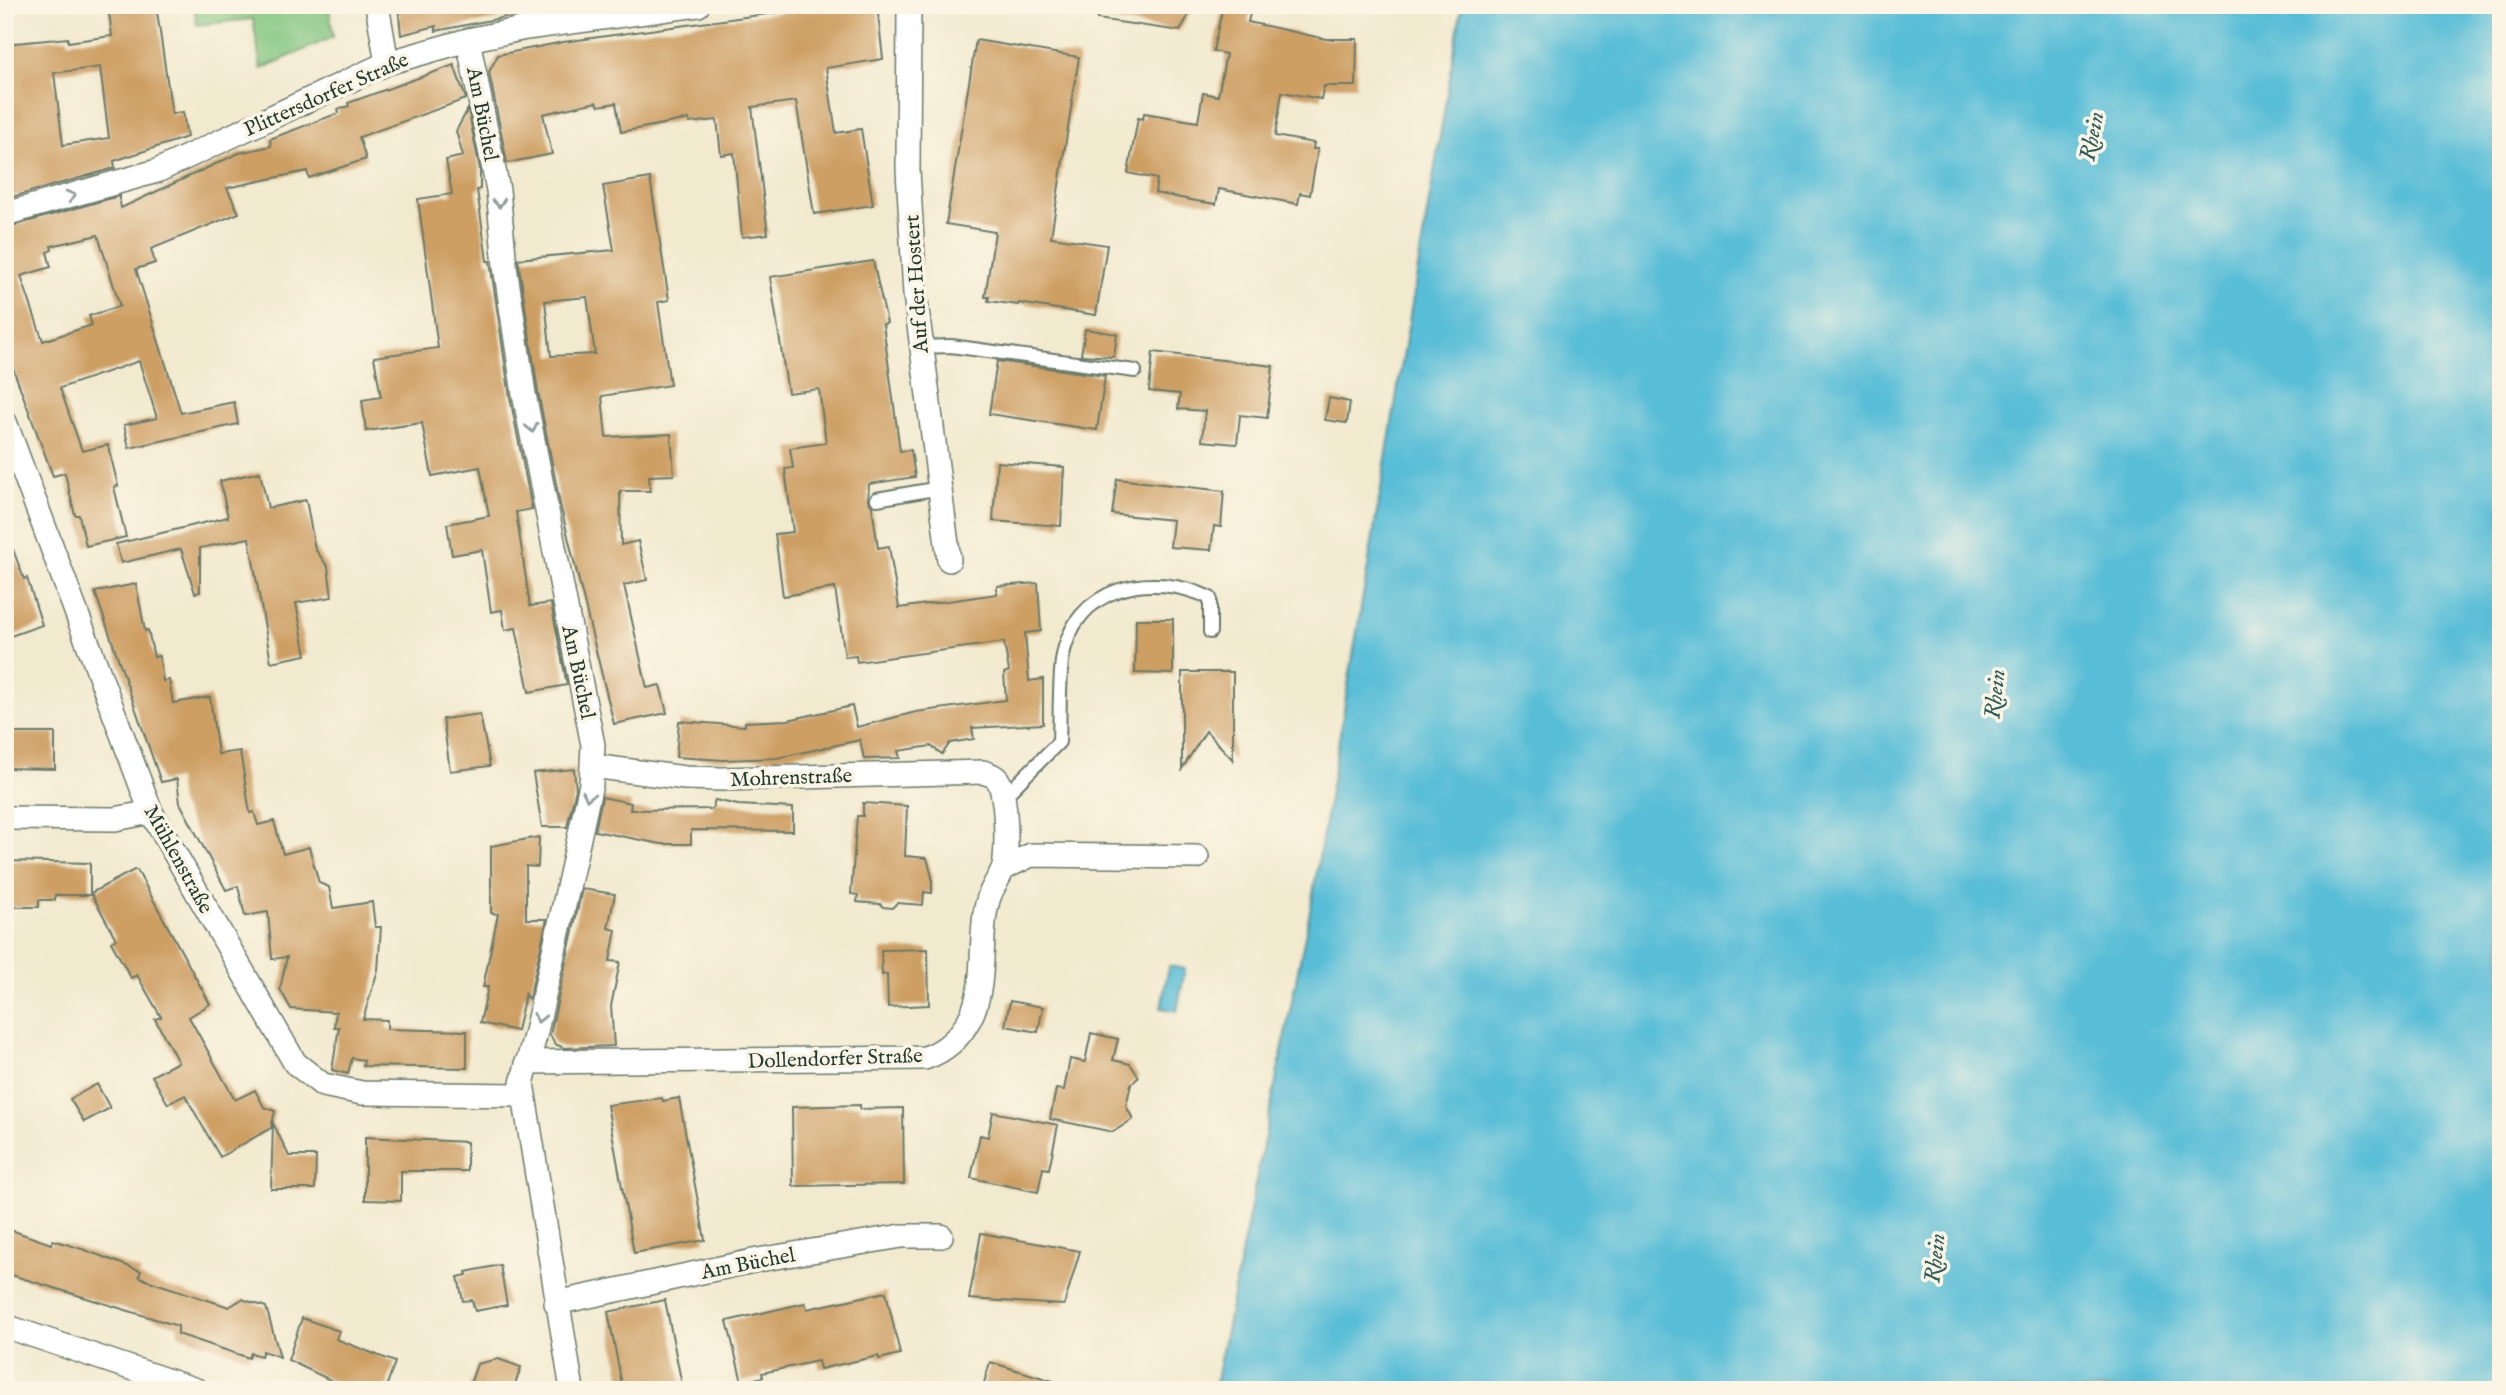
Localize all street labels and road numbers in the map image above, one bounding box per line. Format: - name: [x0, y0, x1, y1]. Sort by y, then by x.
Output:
- street label: Plittersdorfer Straße: [240, 47, 413, 144]
- street label: Am Büchel: [459, 64, 504, 164]
- street label: Auf der Hostert: [899, 214, 936, 355]
- street label: Am Büchel: [554, 622, 601, 722]
- street label: Mohrenstraße: [729, 763, 853, 794]
- street label: Mühlenstraße: [137, 801, 219, 919]
- street label: Dollendorfer Straße: [747, 1043, 923, 1076]
- street label: Am Büchel: [698, 1242, 798, 1287]

